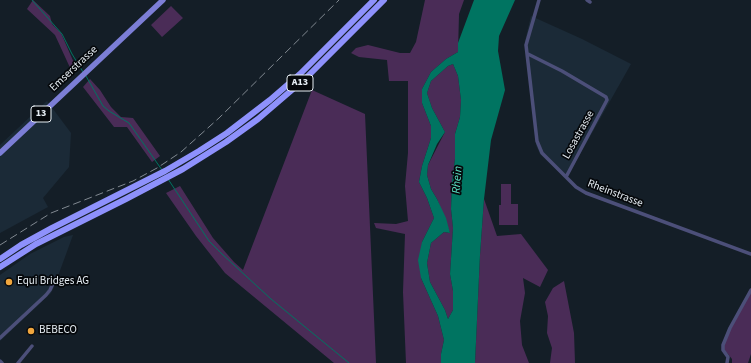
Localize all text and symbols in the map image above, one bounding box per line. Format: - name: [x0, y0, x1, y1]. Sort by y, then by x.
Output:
- street label: Emserstrasse: [47, 43, 101, 95]
- road number: A13: [287, 75, 313, 91]
- road number: 13: [31, 106, 51, 122]
- street label: Losastrasse: [560, 109, 598, 161]
- water label: Rhein: [450, 166, 466, 194]
- street label: Rheinstrasse: [585, 177, 645, 211]
- place label: Equi Bridges AG: [17, 275, 89, 289]
- marker: Equi Bridges AG: [4, 277, 14, 287]
- place label: BEBECO: [39, 324, 77, 338]
- marker: BEBECO: [26, 326, 36, 336]

